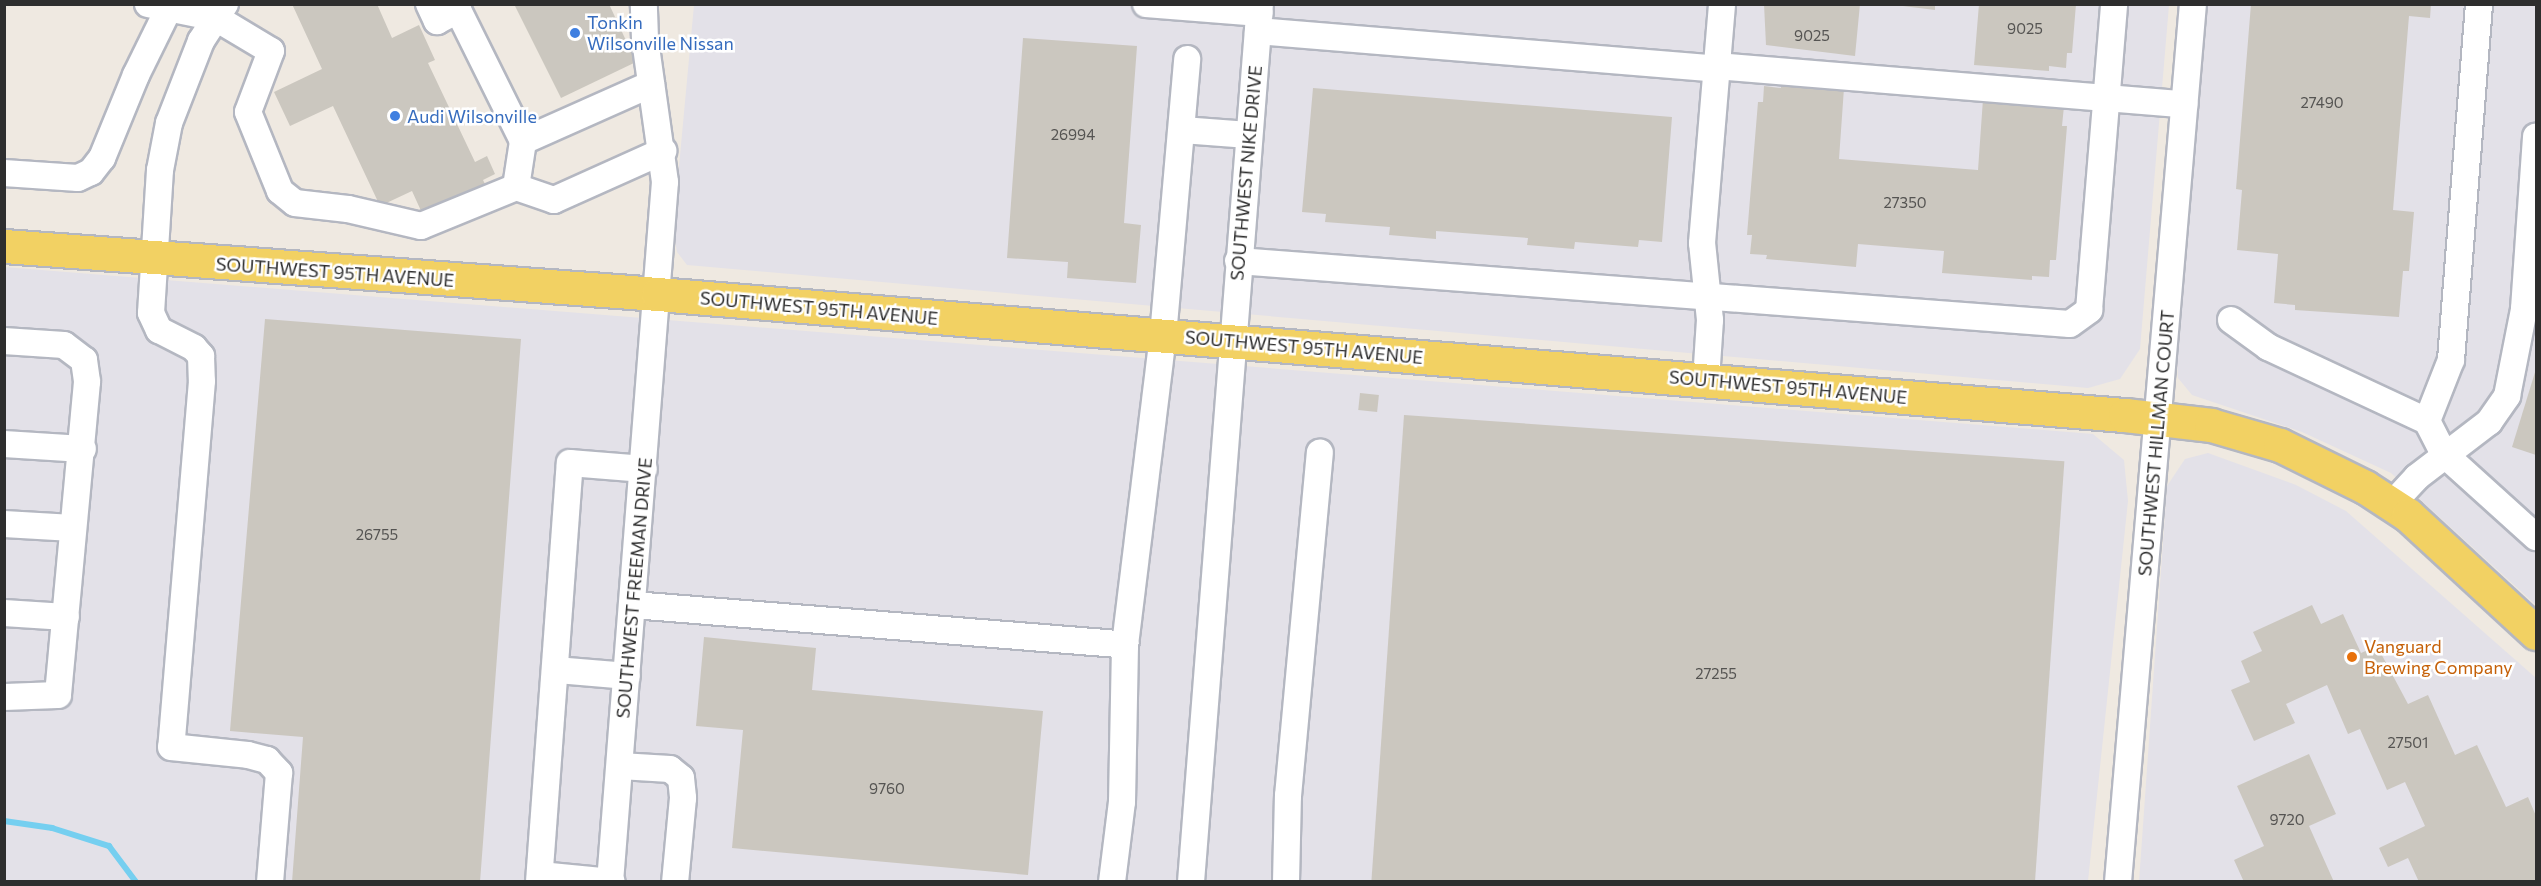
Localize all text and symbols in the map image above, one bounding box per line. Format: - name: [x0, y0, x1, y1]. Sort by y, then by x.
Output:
- place label: Tonkin Wilsonville Nissan: [587, 12, 734, 54]
- house number: 9025: [2007, 20, 2043, 38]
- marker: Tonkin Wilsonville Nissan: [568, 26, 582, 40]
- house number: 9025: [1794, 27, 1830, 45]
- street label: SOUTHWEST NIKE DRIVE: [1226, 64, 1266, 282]
- house number: 27490: [2300, 94, 2344, 112]
- place label: Audi Wilsonville: [407, 105, 537, 127]
- marker: Audi Wilsonville: [388, 109, 402, 123]
- house number: 26994: [1051, 126, 1095, 144]
- house number: 27350: [1883, 194, 1927, 212]
- street label: SOUTHWEST 95TH AVENUE: [215, 253, 455, 291]
- street label: SOUTHWEST 95TH AVENUE: [699, 287, 939, 329]
- street label: SOUTHWEST HILLMAN COURT: [2134, 309, 2178, 577]
- street label: SOUTHWEST 95TH AVENUE: [1184, 326, 1424, 368]
- street label: SOUTHWEST 95TH AVENUE: [1668, 366, 1908, 408]
- street label: SOUTHWEST FREEMAN DRIVE: [612, 457, 656, 719]
- house number: 26755: [356, 526, 398, 544]
- place label: Vanguard Brewing Company: [2364, 636, 2513, 678]
- marker: Vanguard Brewing Company: [2345, 650, 2359, 664]
- house number: 27255: [1695, 665, 1737, 683]
- house number: 27501: [2388, 734, 2428, 752]
- house number: 9760: [869, 780, 905, 798]
- house number: 9720: [2269, 811, 2305, 829]

